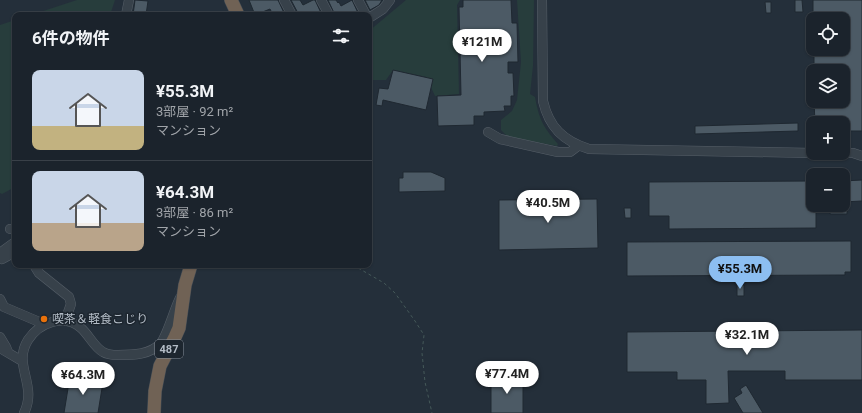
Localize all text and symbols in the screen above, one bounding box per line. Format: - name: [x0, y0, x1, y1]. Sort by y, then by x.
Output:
- map controls: [806, 12, 850, 212]
- button: locate: [806, 12, 850, 56]
- icon: filters: [330, 25, 352, 47]
- text: 6件の物件: [32, 28, 110, 48]
- pin: ¥121M: [454, 29, 510, 63]
- text: ¥121M: [462, 34, 502, 49]
- button: layers: [806, 64, 850, 108]
- text: ¥55.3M: [156, 81, 214, 101]
- icon: home: [64, 86, 112, 134]
- text: 3部屋 · 92 m²: [156, 104, 233, 119]
- button: +: [806, 116, 850, 160]
- text: マンション: [156, 123, 221, 138]
- button: −: [806, 168, 850, 212]
- text: ¥64.3M: [156, 182, 214, 202]
- icon: home: [64, 187, 112, 235]
- pin: ¥40.5M: [515, 190, 581, 224]
- text: ¥40.5M: [526, 195, 570, 210]
- text: 3部屋 · 86 m²: [156, 205, 233, 220]
- text: マンション: [156, 224, 221, 239]
- pin: ¥55.3M: [707, 256, 773, 290]
- text: ¥55.3M: [718, 261, 762, 276]
- place label: 喫茶＆軽食こじり: [52, 312, 148, 326]
- marker: 喫茶＆軽食こじり: [39, 314, 49, 324]
- pin: ¥32.1M: [714, 322, 780, 356]
- text: ¥32.1M: [725, 327, 769, 342]
- road number: 487: [155, 340, 183, 358]
- pin: ¥77.4M: [474, 361, 540, 395]
- pin: ¥64.3M: [50, 362, 116, 396]
- text: ¥77.4M: [485, 366, 529, 381]
- text: ¥64.3M: [61, 367, 105, 382]

